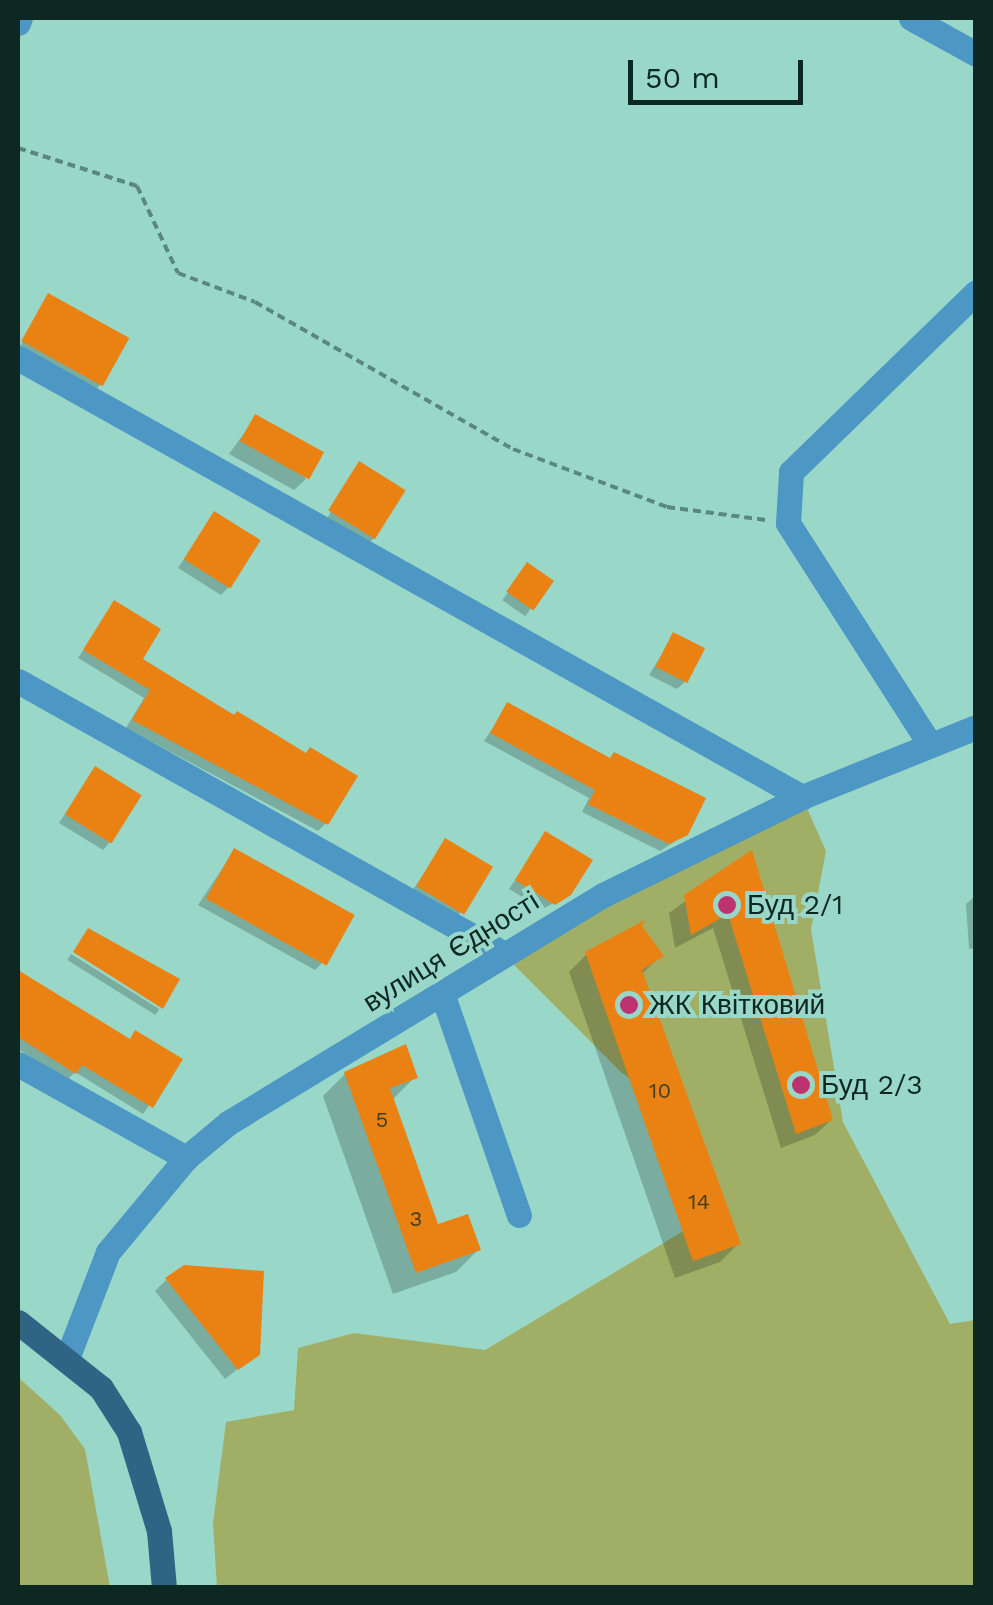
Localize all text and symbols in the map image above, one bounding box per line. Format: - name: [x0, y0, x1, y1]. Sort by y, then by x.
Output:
- scale bar: [633, 40, 808, 102]
- text: 50 m: [645, 60, 720, 95]
- street label: вулиця Єдності: [357, 885, 545, 1019]
- place label: Буд 2/1: [747, 888, 843, 922]
- marker: Буд 2/1: [716, 894, 738, 916]
- place label: ЖК Квітковий: [649, 988, 825, 1022]
- marker: ЖК Квітковий: [618, 994, 640, 1016]
- place label: Буд 2/3: [821, 1068, 923, 1102]
- marker: Буд 2/3: [790, 1074, 812, 1096]
- house number: 10: [649, 1078, 671, 1104]
- house number: 5: [376, 1107, 388, 1133]
- house number: 14: [688, 1189, 710, 1215]
- house number: 3: [410, 1206, 422, 1232]

